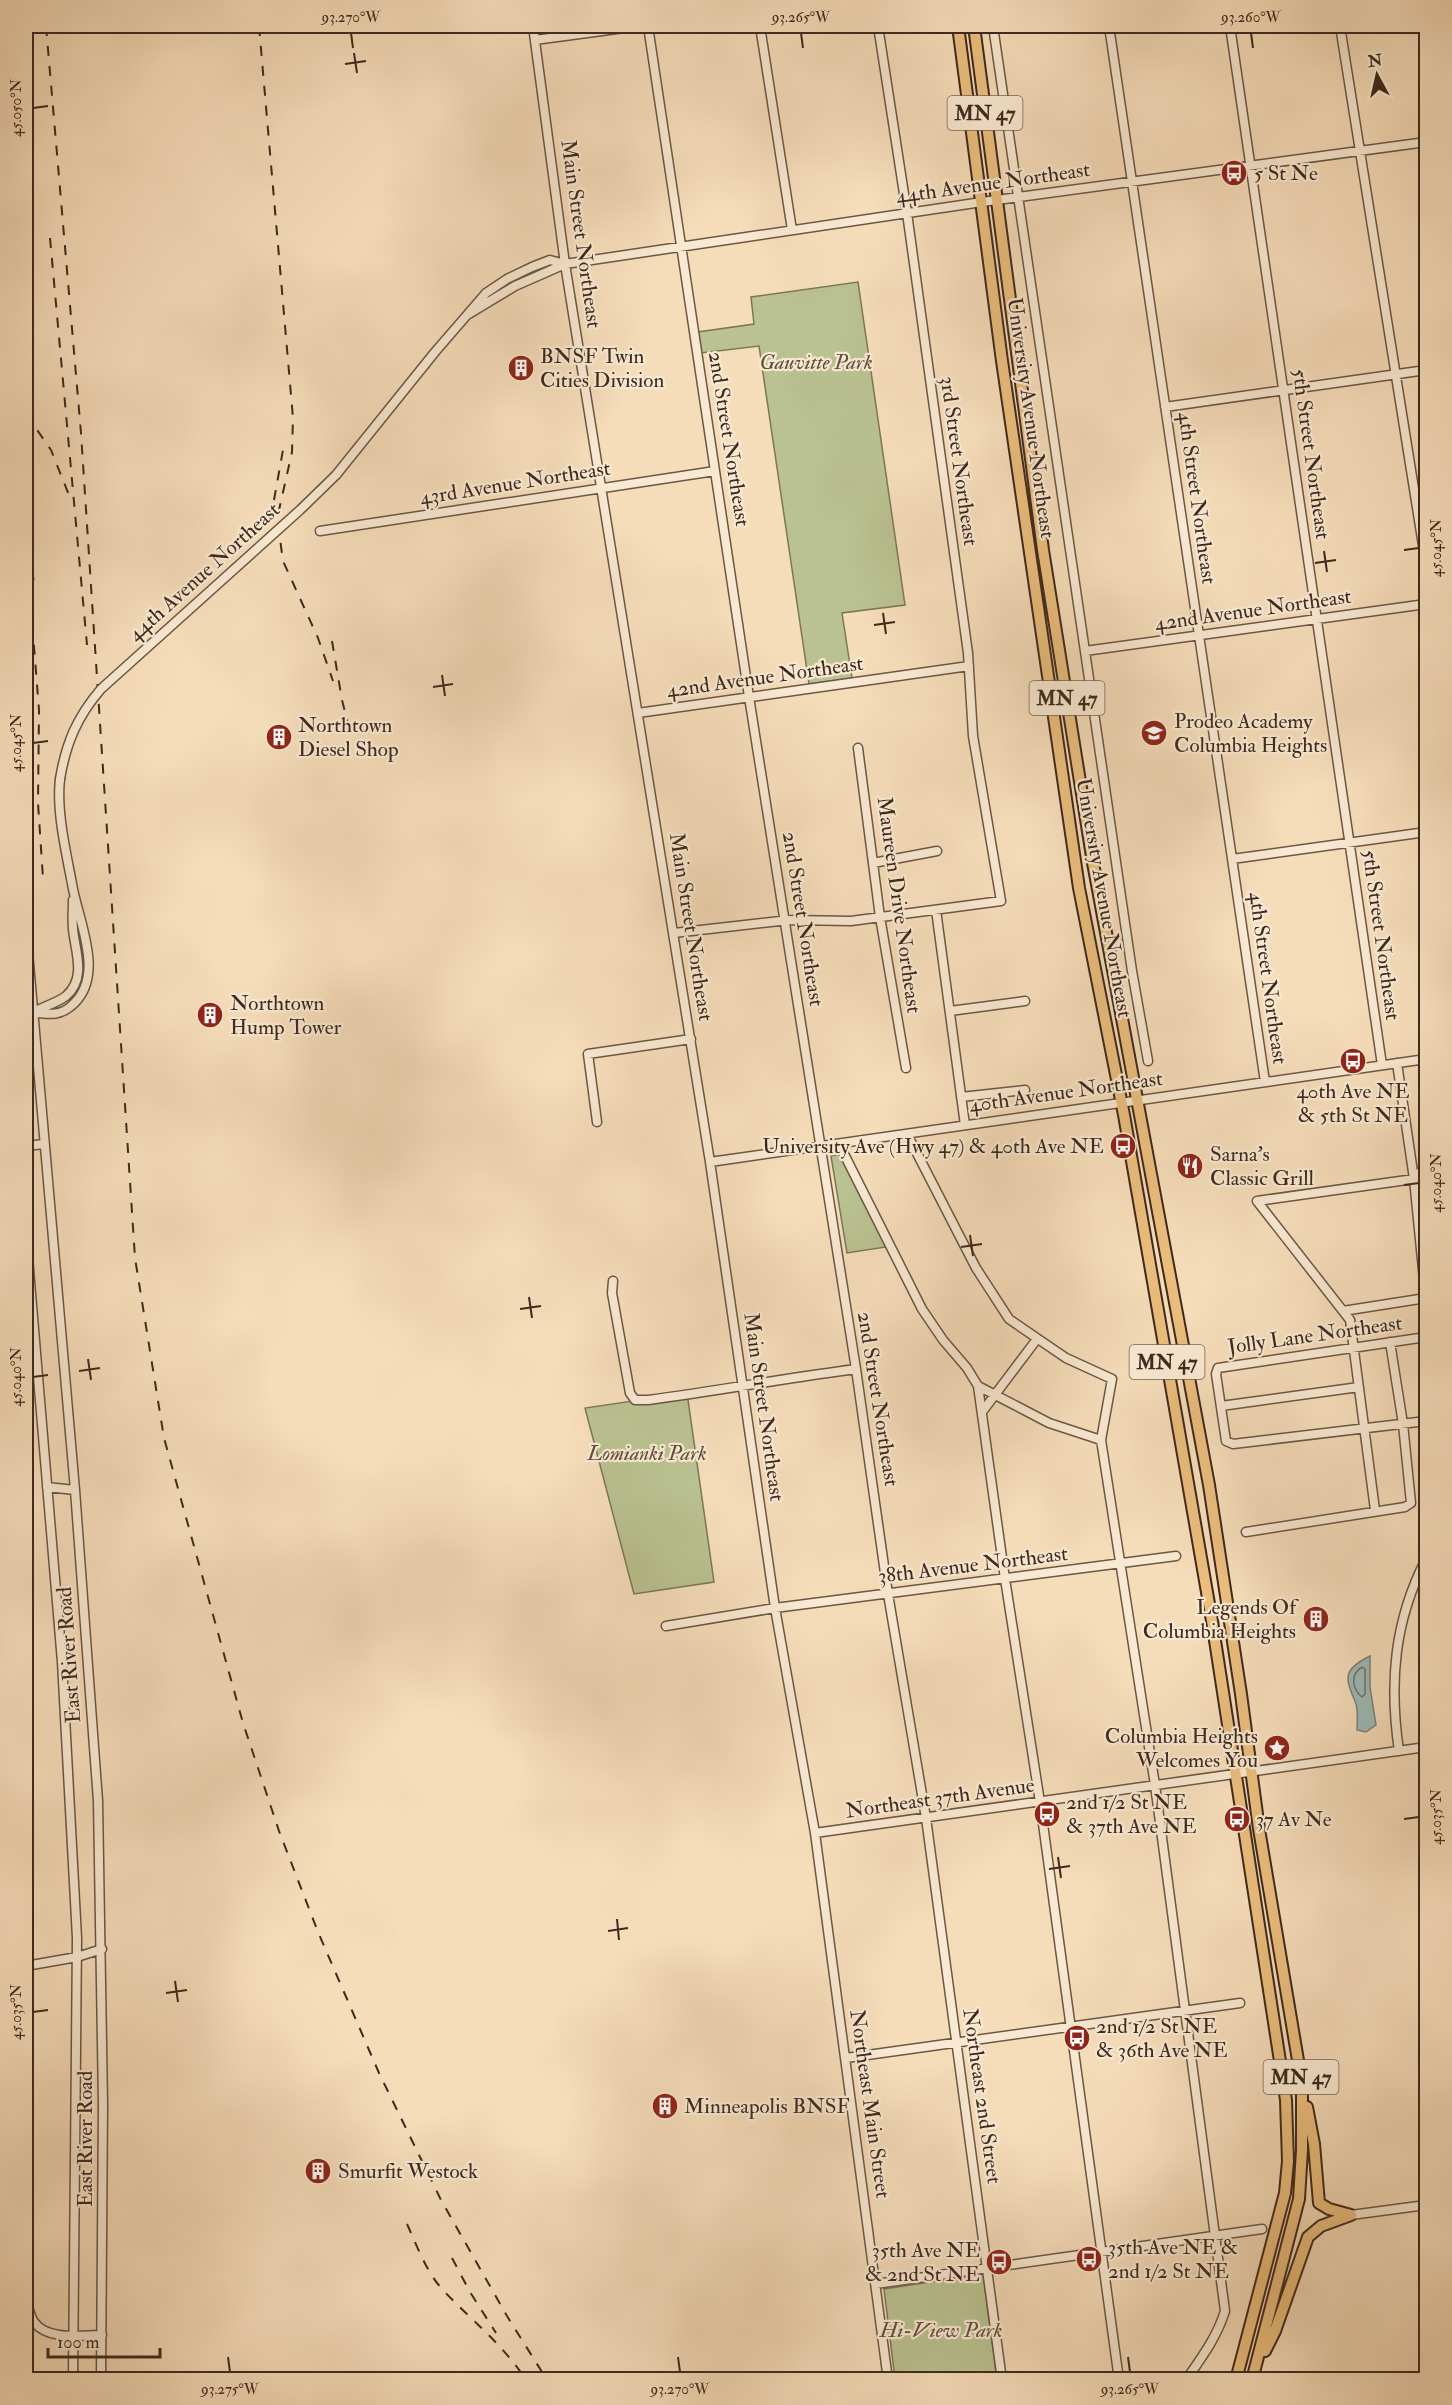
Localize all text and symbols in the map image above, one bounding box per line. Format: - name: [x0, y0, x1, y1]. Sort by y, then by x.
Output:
- text: 93.270°W: [321, 8, 381, 27]
- text: 93.265°W: [771, 8, 831, 27]
- text: 93.260°W: [1220, 8, 1282, 27]
- north arrow: [1347, 45, 1407, 105]
- text: N: [1366, 50, 1384, 72]
- text: 45.050°N: [7, 78, 26, 137]
- road number: MN 47: [948, 96, 1022, 130]
- street label: Main Street Northeast: [554, 138, 608, 330]
- street label: 44th Avenue Northeast: [894, 156, 1092, 210]
- bus stop icon: 5 St Ne: [1219, 158, 1249, 188]
- place label: 5 St Ne: [1254, 160, 1318, 187]
- street label: University Avenue Northeast: [1001, 296, 1061, 540]
- place label: BNSF Twin Cities Division: [540, 343, 664, 394]
- park label: Gauvitte Park: [759, 349, 873, 376]
- street label: 2nd Street Northeast: [702, 350, 756, 529]
- building icon: BNSF Twin Cities Division: [506, 353, 536, 383]
- street label: 5th Street Northeast: [1286, 367, 1336, 541]
- street label: 3rd Street Northeast: [934, 374, 984, 548]
- street label: 4th Street Northeast: [1172, 410, 1223, 586]
- street label: 43rd Avenue Northeast: [418, 455, 612, 511]
- street label: 44th Avenue Northeast: [122, 496, 286, 647]
- text: 45.045°N: [1427, 518, 1446, 577]
- street label: 42nd Avenue Northeast: [1153, 583, 1353, 637]
- street label: 42nd Avenue Northeast: [665, 650, 865, 704]
- road number: MN 47: [1030, 681, 1104, 715]
- place label: Prodeo Academy Columbia Heights: [1174, 708, 1327, 759]
- place label: Northtown Diesel Shop: [298, 712, 399, 763]
- text: 45.045°N: [7, 713, 26, 772]
- school or university icon: Prodeo Academy Columbia Heights: [1139, 718, 1169, 748]
- building icon: Northtown Diesel Shop: [264, 722, 294, 752]
- street label: University Avenue Northeast: [1070, 776, 1138, 1020]
- street label: Maureen Drive Northeast: [870, 795, 928, 1015]
- street label: 2nd Street Northeast: [776, 830, 830, 1009]
- street label: Main Street Northeast: [663, 831, 719, 1023]
- street label: 5th Street Northeast: [1356, 848, 1406, 1022]
- street label: 4th Street Northeast: [1243, 890, 1294, 1066]
- place label: Northtown Hump Tower: [230, 990, 342, 1041]
- building icon: Northtown Hump Tower: [195, 1000, 225, 1030]
- bus stop icon: 40th Ave NE & 5th St NE: [1338, 1046, 1368, 1076]
- street label: 40th Avenue Northeast: [968, 1065, 1165, 1119]
- place label: 40th Ave NE & 5th St NE: [1296, 1078, 1410, 1129]
- bus stop icon: University Ave (Hwy 47) & 40th Ave NE: [1108, 1131, 1138, 1161]
- place label: University Ave (Hwy 47) & 40th Ave NE: [762, 1133, 1104, 1160]
- place label: Sarna's Classic Grill: [1210, 1141, 1315, 1192]
- restaurant icon: Sarna's Classic Grill: [1175, 1151, 1205, 1181]
- text: 45.040°N: [1427, 1153, 1446, 1213]
- street label: Jolly Lane Northeast: [1225, 1309, 1404, 1361]
- street label: 2nd Street Northeast: [851, 1310, 905, 1489]
- street label: Main Street Northeast: [737, 1311, 791, 1503]
- road number: MN 47: [1130, 1345, 1204, 1379]
- text: 45.040°N: [7, 1347, 26, 1407]
- park label: Lomianki Park: [586, 1440, 707, 1467]
- street label: 38th Avenue Northeast: [877, 1540, 1070, 1590]
- street label: East River Road: [51, 1585, 87, 1724]
- place label: Legends Of Columbia Heights: [1143, 1594, 1299, 1645]
- building icon: Legends Of Columbia Heights: [1301, 1604, 1331, 1634]
- place label: Columbia Heights Welcomes You: [1105, 1723, 1258, 1774]
- place icon: Columbia Heights Welcomes You: [1262, 1733, 1292, 1763]
- street label: Northeast 37th Avenue: [844, 1771, 1036, 1825]
- text: 45.035°N: [1427, 1788, 1446, 1845]
- place label: 2nd 1/2 St NE & 37th Ave NE: [1066, 1789, 1197, 1840]
- bus stop icon: 2nd 1/2 St NE & 37th Ave NE: [1032, 1799, 1062, 1829]
- bus stop icon: 37 Av Ne: [1222, 1804, 1252, 1834]
- place label: 37 Av Ne: [1256, 1806, 1332, 1833]
- text: 45.035°N: [7, 1983, 26, 2040]
- street label: Northeast 2nd Street: [956, 2007, 1008, 2186]
- street label: Northeast Main Street: [843, 2008, 897, 2200]
- place label: 2nd 1/2 St NE & 36th Ave NE: [1096, 2013, 1228, 2064]
- bus stop icon: 2nd 1/2 St NE & 36th Ave NE: [1062, 2023, 1092, 2053]
- road number: MN 47: [1264, 2060, 1338, 2094]
- street label: East River Road: [72, 2070, 99, 2207]
- building icon: Minneapolis BNSF: [650, 2091, 680, 2121]
- place label: Minneapolis BNSF: [684, 2093, 850, 2120]
- building icon: Smurfit Westock: [303, 2156, 333, 2186]
- place label: Smurfit Westock: [338, 2158, 478, 2185]
- place label: 35th Ave NE & 2nd 1/2 St NE: [1108, 2234, 1238, 2285]
- place label: 35th Ave NE & 2nd St NE: [865, 2237, 980, 2288]
- bus stop icon: 35th Ave NE & 2nd 1/2 St NE: [1074, 2244, 1104, 2274]
- bus stop icon: 35th Ave NE & 2nd St NE: [984, 2247, 1014, 2277]
- park label: Hi-View Park: [879, 2317, 1002, 2344]
- scale bar: [48, 2321, 160, 2359]
- text: 100 m: [57, 2331, 100, 2354]
- text: 93.275°W: [200, 2380, 260, 2399]
- text: 93.270°W: [650, 2380, 710, 2399]
- text: 93.265°W: [1100, 2380, 1160, 2399]

